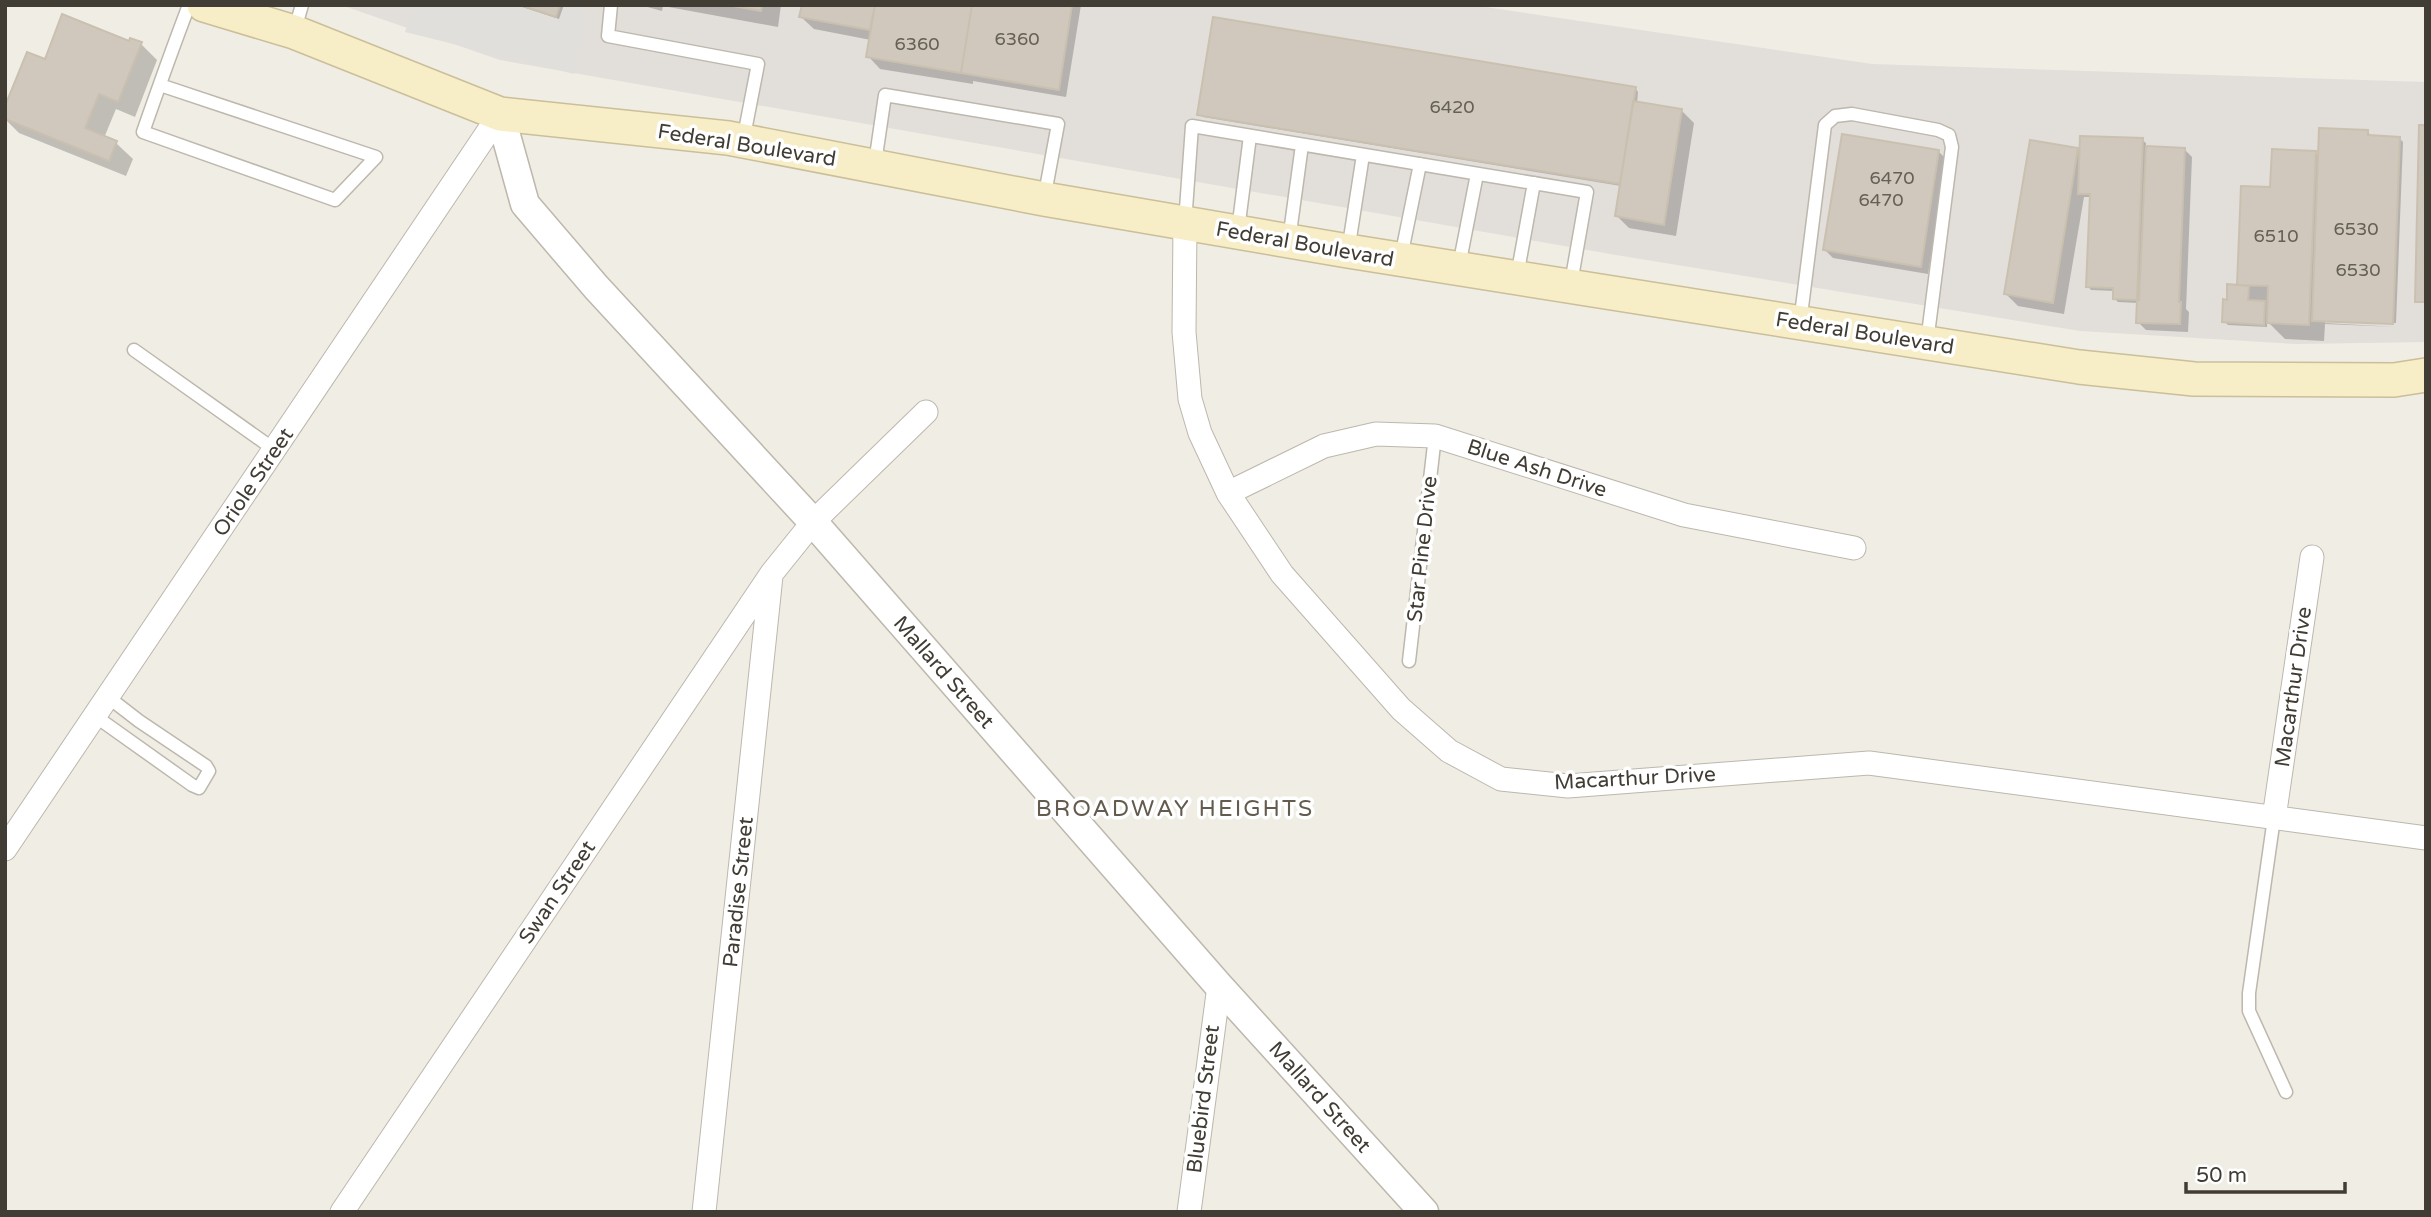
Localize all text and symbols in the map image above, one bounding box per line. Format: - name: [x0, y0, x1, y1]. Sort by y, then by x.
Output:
- house number: 6360: [994, 28, 1040, 50]
- house number: 6360: [894, 33, 940, 55]
- house number: 6420: [1429, 96, 1475, 118]
- street label: Federal Boulevard: [656, 119, 838, 172]
- house number: 6470: [1869, 167, 1915, 189]
- house number: 6470: [1858, 189, 1904, 211]
- street label: Federal Boulevard: [1214, 217, 1396, 272]
- house number: 6530: [2333, 218, 2379, 240]
- house number: 6510: [2253, 225, 2299, 247]
- house number: 6530: [2335, 259, 2381, 281]
- street label: Federal Boulevard: [1774, 307, 1956, 360]
- street label: Oriole Street: [208, 423, 299, 541]
- street label: Blue Ash Drive: [1464, 434, 1610, 503]
- street label: Star Pine Drive: [1402, 475, 1443, 623]
- street label: Macarthur Drive: [2270, 605, 2317, 769]
- street label: Mallard Street: [888, 611, 999, 734]
- street label: Macarthur Drive: [1554, 762, 1717, 795]
- district label: BROADWAY HEIGHTS: [1036, 795, 1314, 823]
- street label: Paradise Street: [718, 816, 759, 969]
- street label: Swan Street: [514, 836, 601, 949]
- street label: Bluebird Street: [1182, 1023, 1225, 1175]
- street label: Mallard Street: [1263, 1037, 1376, 1158]
- scale bar: [2186, 1150, 2345, 1194]
- text: 50 m: [2196, 1163, 2247, 1188]

